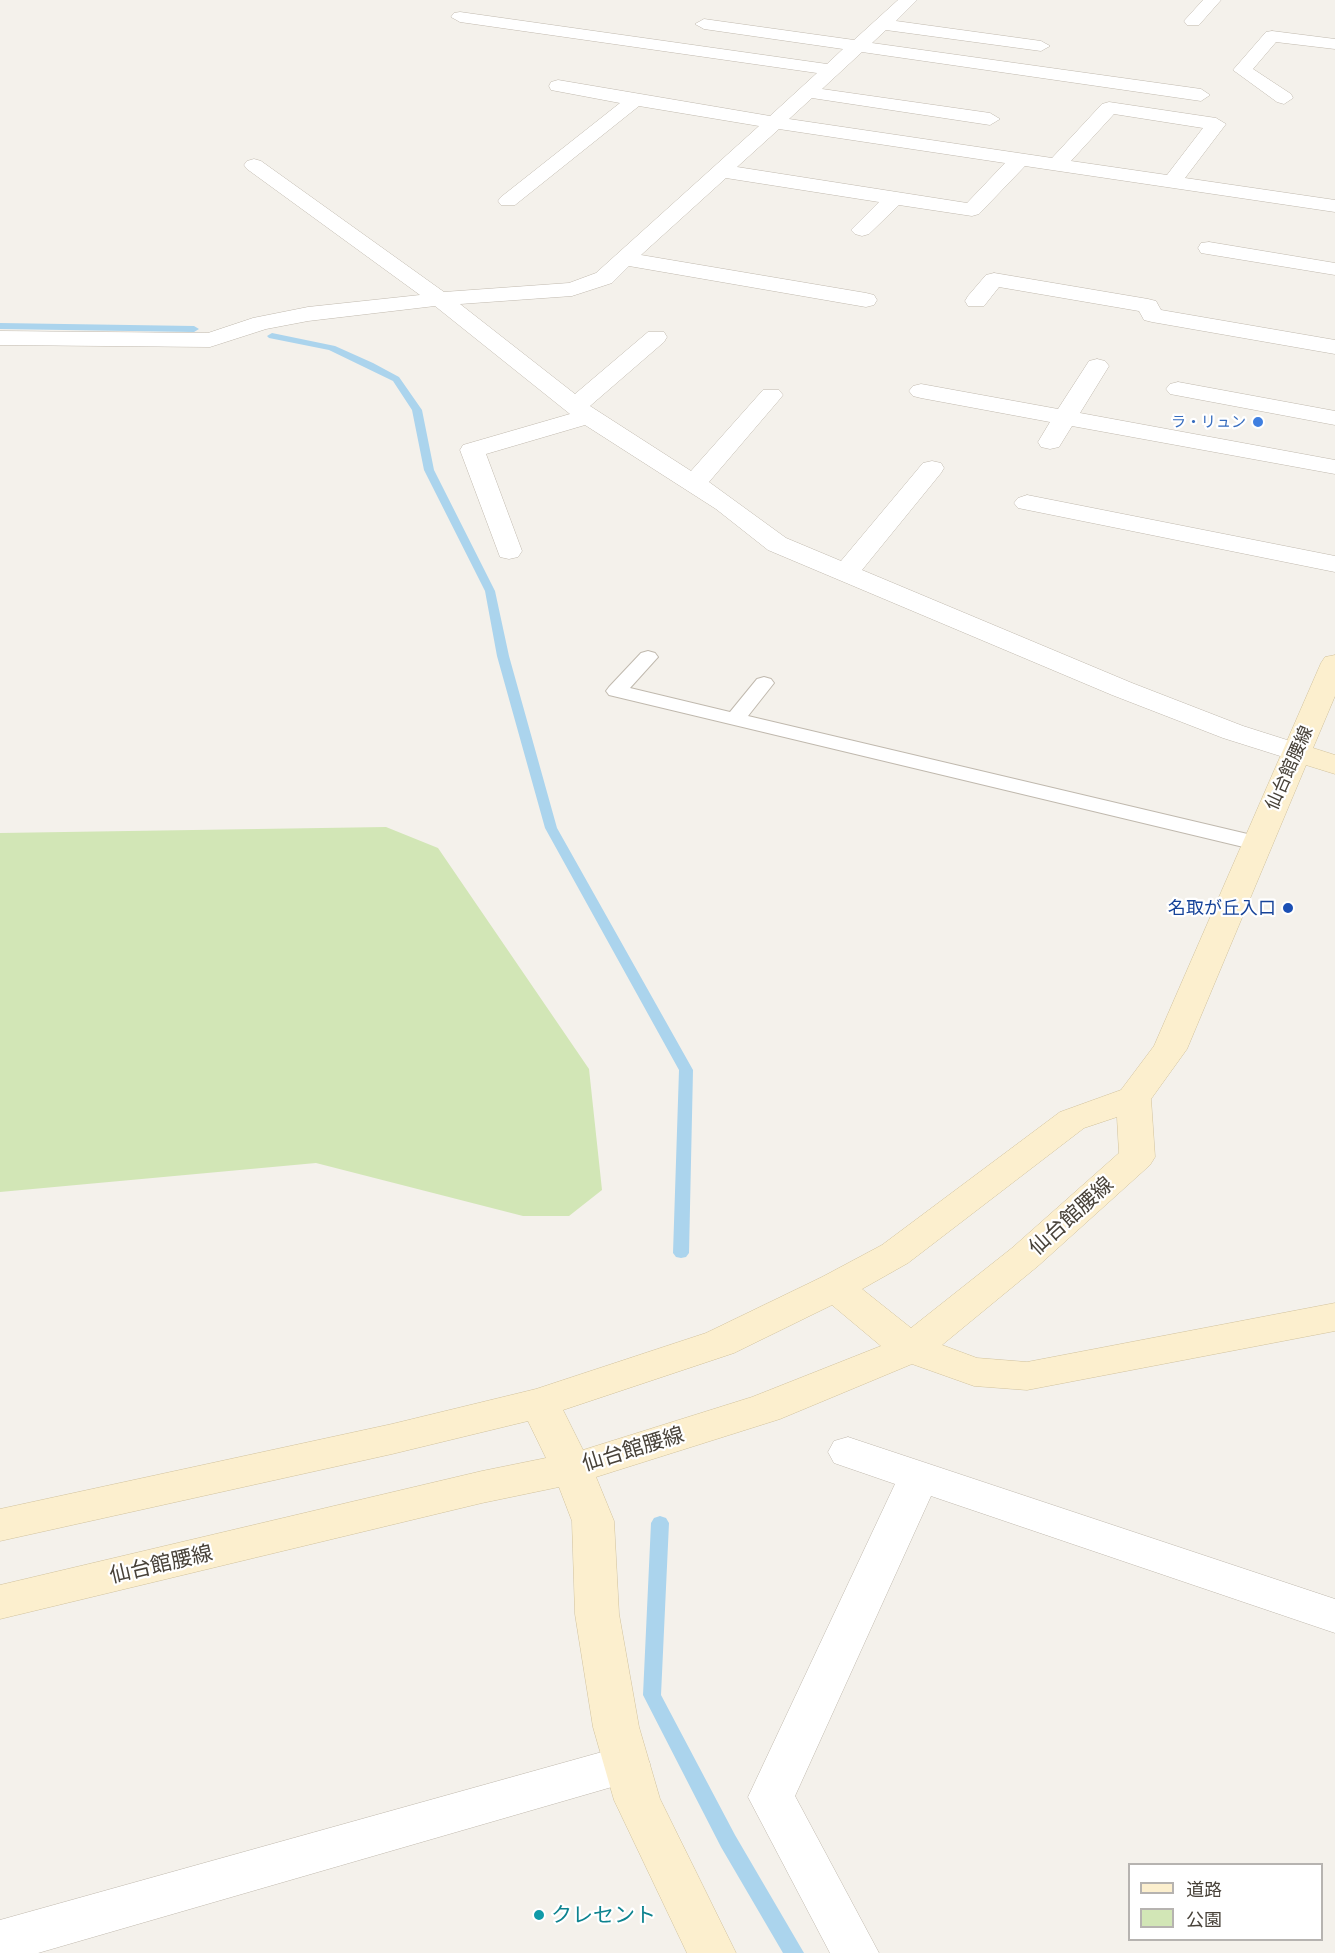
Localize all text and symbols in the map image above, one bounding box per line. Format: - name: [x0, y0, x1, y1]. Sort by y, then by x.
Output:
- place label: ラ・リュン: [1171, 413, 1246, 431]
- marker: ラ・リュン: [1251, 415, 1265, 429]
- street label: 仙台館腰線: [1261, 722, 1317, 814]
- place label: 名取が丘入口: [1168, 897, 1276, 919]
- marker: 名取が丘入口: [1281, 901, 1295, 915]
- street label: 仙台館腰線: [1024, 1172, 1118, 1260]
- street label: 仙台館腰線: [579, 1422, 687, 1476]
- street label: 仙台館腰線: [107, 1540, 215, 1588]
- legend: [1128, 1863, 1323, 1941]
- text: 道路: [1186, 1878, 1222, 1900]
- place label: クレセント: [551, 1902, 656, 1928]
- marker: クレセント: [532, 1908, 546, 1922]
- text: 公園: [1186, 1908, 1222, 1930]

